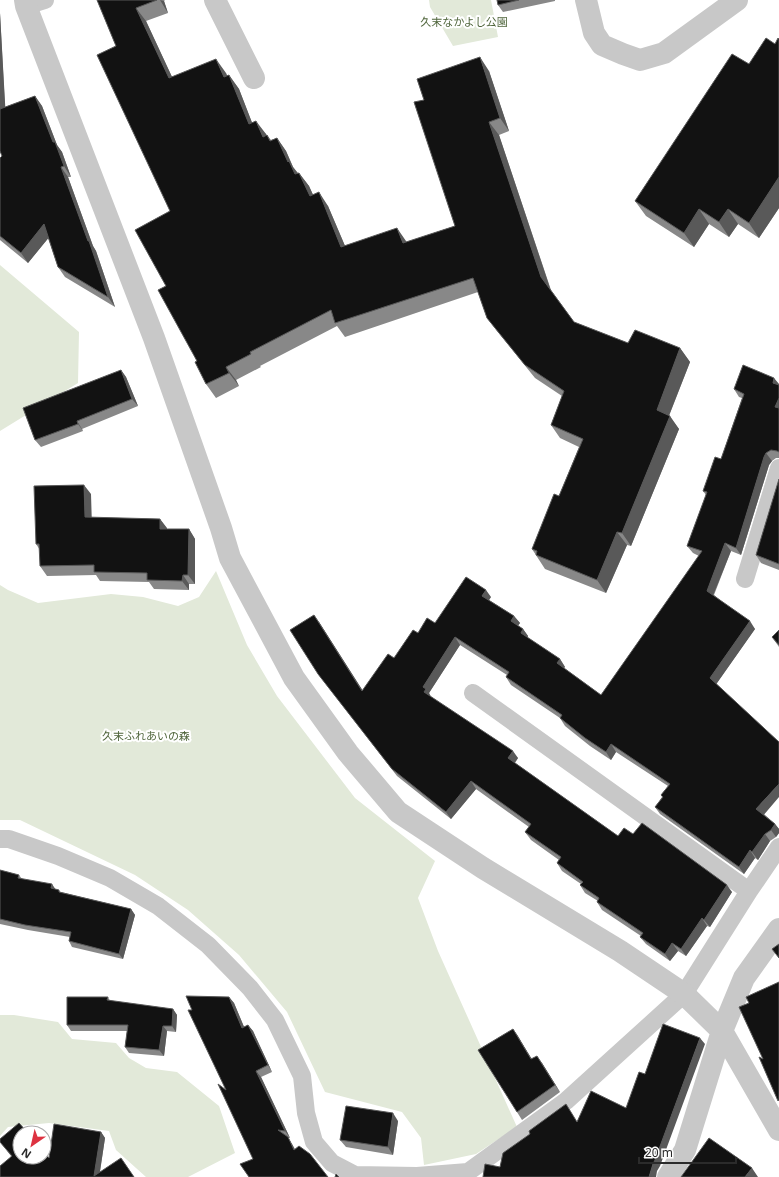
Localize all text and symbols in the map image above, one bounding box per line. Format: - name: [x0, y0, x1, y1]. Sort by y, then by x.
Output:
- park label: 久末なかよし公園: [420, 14, 508, 29]
- park label: 久末ふれあいの森: [102, 728, 190, 743]
- north arrow: [12, 1125, 52, 1165]
- scale bar: [639, 1139, 736, 1165]
- text: 20 m: [645, 1144, 673, 1161]
- text: N: [18, 1145, 34, 1162]

